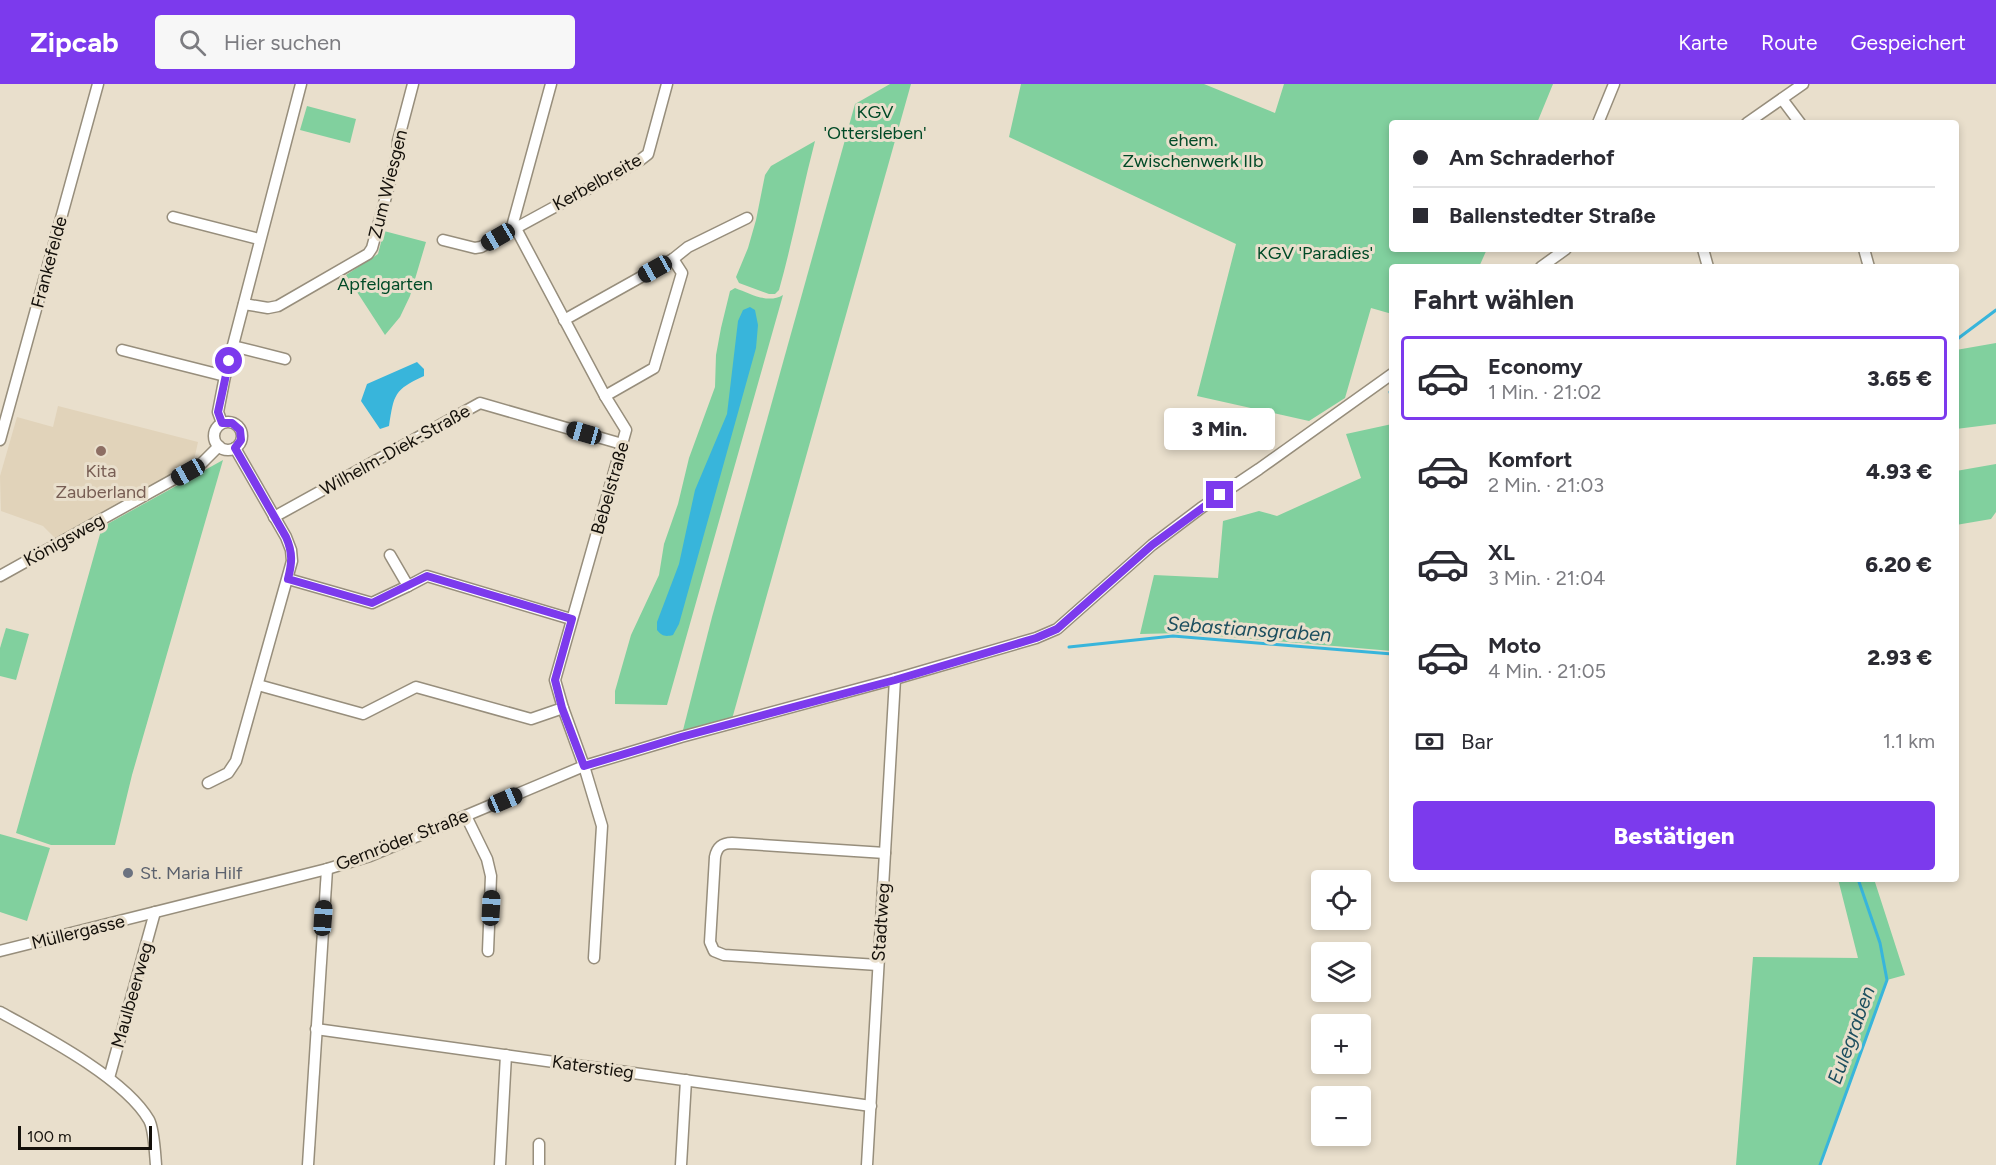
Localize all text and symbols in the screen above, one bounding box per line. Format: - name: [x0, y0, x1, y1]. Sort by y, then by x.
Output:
- search box: [155, 15, 575, 69]
- text: Zipcab: [30, 25, 119, 59]
- icon: search: [176, 26, 209, 59]
- text: Hier suchen: [224, 29, 341, 56]
- text: Karte: [1678, 30, 1728, 55]
- text: Route: [1761, 30, 1817, 55]
- text: Gespeichert: [1850, 30, 1966, 55]
- park label: KGV 'Ottersleben': [823, 101, 927, 144]
- street label: Zum Wiesgen: [364, 127, 412, 241]
- park label: ehem. Zwischenwerk IIb: [1122, 129, 1264, 172]
- text: Am Schraderhof: [1449, 144, 1615, 171]
- street label: Kerbelbreite: [549, 148, 645, 215]
- text: Ballenstedter Straße: [1449, 202, 1656, 229]
- street label: Frankefelde: [26, 214, 72, 310]
- car: [478, 220, 518, 254]
- park label: KGV 'Paradies': [1257, 242, 1373, 264]
- car: [635, 252, 675, 286]
- park label: Apfelgarten: [337, 273, 433, 295]
- text: Fahrt wählen: [1413, 283, 1574, 316]
- route start: [215, 347, 242, 374]
- icon: car: [1416, 351, 1470, 405]
- text: Economy: [1488, 353, 1583, 380]
- text: 3.65 €: [1867, 365, 1932, 392]
- text: 1 Min. · 21:02: [1488, 380, 1602, 404]
- street label: Wilhelm-Diek-Straße: [316, 400, 474, 500]
- callout: 3 Min.: [1164, 408, 1276, 450]
- text: 3 Min.: [1192, 417, 1247, 441]
- car: [564, 419, 604, 447]
- street label: Bebelstraße: [586, 439, 634, 537]
- marker: Kita Zauberland: [94, 444, 108, 458]
- icon: car: [1416, 444, 1470, 498]
- text: Komfort: [1488, 446, 1572, 473]
- car: [168, 455, 208, 489]
- text: 4.93 €: [1866, 458, 1932, 485]
- place label: Kita Zauberland: [56, 460, 146, 503]
- text: 2 Min. · 21:03: [1488, 473, 1604, 497]
- route end: [1206, 481, 1233, 508]
- street label: Königsweg: [20, 509, 108, 571]
- icon: car: [1416, 537, 1470, 591]
- text: XL: [1488, 539, 1515, 566]
- text: 6.20 €: [1865, 551, 1932, 578]
- text: 3 Min. · 21:04: [1488, 566, 1605, 590]
- water label: Sebastiansgraben: [1166, 611, 1332, 647]
- icon: car: [1416, 630, 1470, 684]
- text: Moto: [1488, 632, 1541, 659]
- text: 2.93 €: [1867, 644, 1932, 671]
- text: 4 Min. · 21:05: [1488, 659, 1606, 683]
- icon: cash: [1413, 725, 1446, 758]
- text: Bar: [1461, 728, 1493, 755]
- text: 1.1 km: [1883, 729, 1935, 753]
- car: [485, 785, 525, 815]
- button: Bestätigen: [1413, 801, 1935, 870]
- street label: Gernröder Straße: [333, 805, 472, 875]
- place label: St. Maria Hilf: [140, 862, 243, 884]
- marker: St. Maria Hilf: [121, 866, 135, 880]
- map controls: [1311, 870, 1371, 1146]
- button: locate: [1311, 870, 1371, 930]
- street label: Stadtweg: [867, 882, 895, 962]
- car: [481, 890, 501, 926]
- car: [313, 899, 333, 937]
- street label: Müllergasse: [29, 910, 127, 954]
- street label: Maulbeerweg: [106, 940, 158, 1050]
- button: layers: [1311, 942, 1371, 1002]
- water label: Eulegraben: [1822, 983, 1880, 1087]
- button: +: [1311, 1014, 1371, 1074]
- street label: Katerstieg: [551, 1050, 635, 1084]
- button: −: [1311, 1086, 1371, 1146]
- scale bar: [18, 1123, 152, 1150]
- text: 100 m: [27, 1127, 72, 1146]

